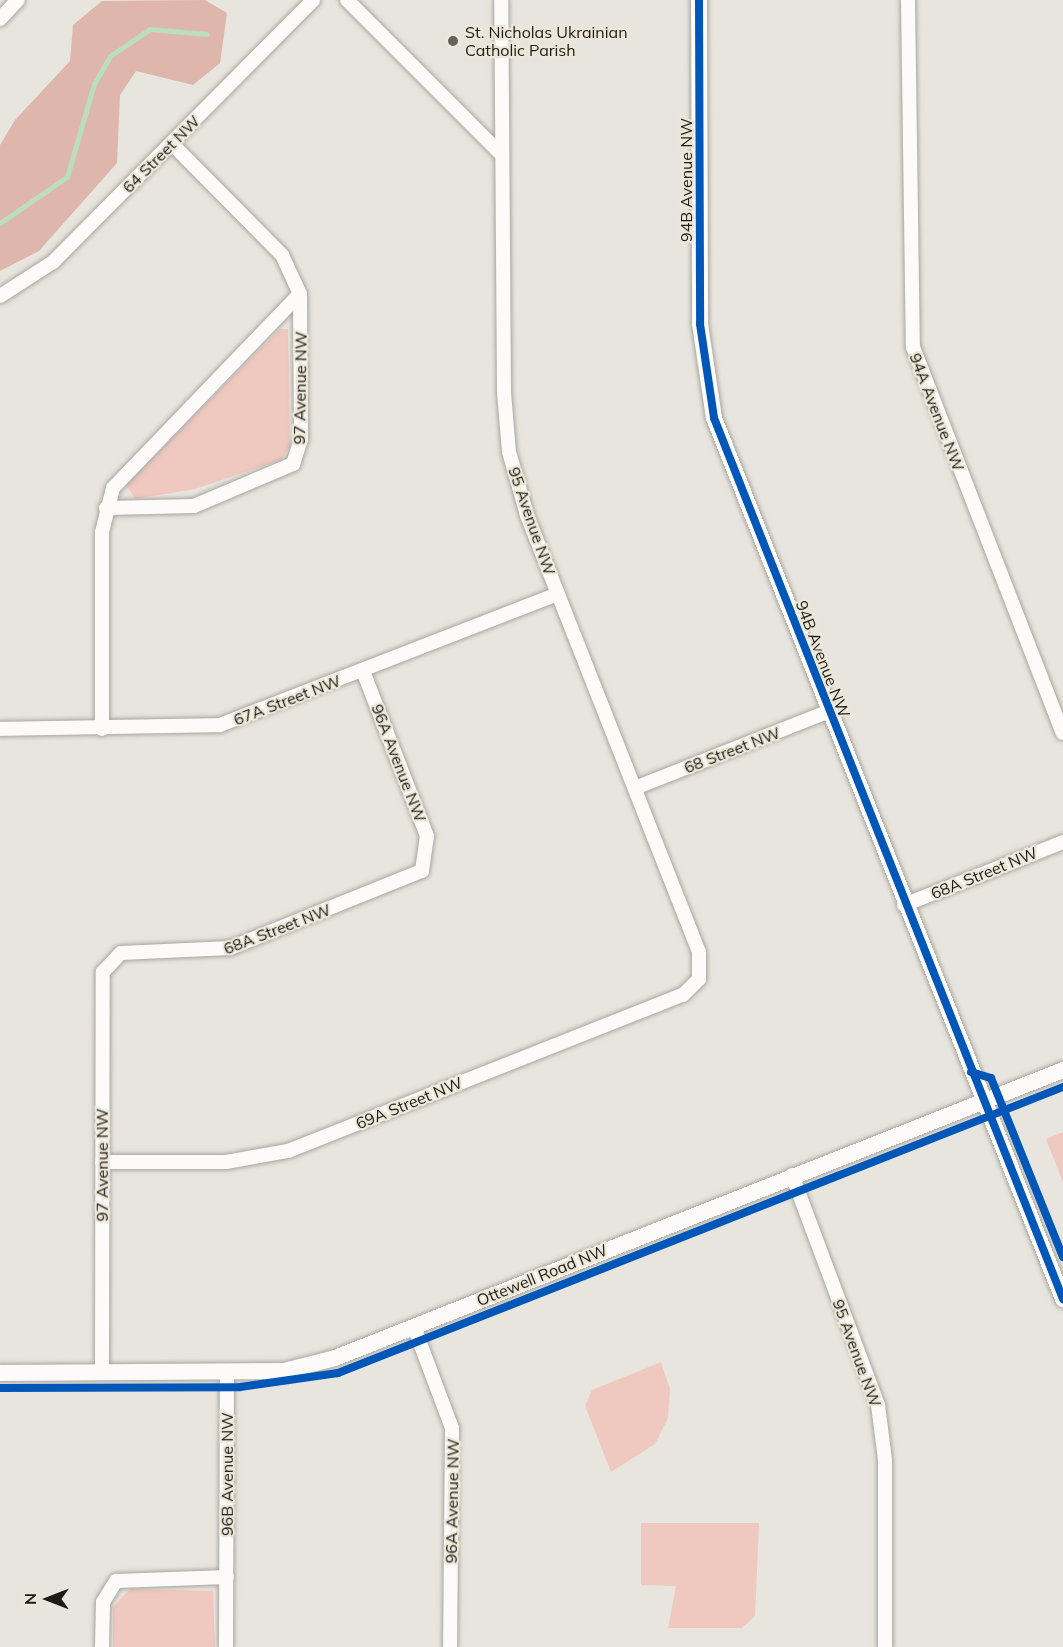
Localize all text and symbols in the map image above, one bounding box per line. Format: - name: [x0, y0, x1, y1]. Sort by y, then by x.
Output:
- place label: St. Nicholas Ukrainian Catholic Parish: [465, 22, 628, 60]
- marker: St. Nicholas Ukrainian Catholic Parish: [446, 34, 460, 48]
- street label: 64 Street NW: [118, 111, 204, 197]
- street label: 94B Avenue NW: [676, 118, 696, 242]
- street label: 97 Avenue NW: [289, 331, 311, 445]
- street label: 94A Avenue NW: [906, 350, 968, 474]
- street label: 95 Avenue NW: [505, 464, 559, 578]
- street label: 94B Avenue NW: [792, 598, 854, 720]
- street label: 67A Street NW: [231, 671, 343, 729]
- street label: 96A Avenue NW: [368, 701, 430, 825]
- street label: 68 Street NW: [681, 723, 783, 777]
- street label: 68A Street NW: [928, 843, 1040, 903]
- street label: 68A Street NW: [221, 900, 333, 958]
- street label: 69A Street NW: [353, 1073, 465, 1133]
- street label: 97 Avenue NW: [92, 1108, 112, 1222]
- street label: Ottewell Road NW: [474, 1240, 610, 1310]
- street label: 95 Avenue NW: [829, 1297, 885, 1409]
- street label: 96B Avenue NW: [217, 1412, 237, 1536]
- street label: 96A Avenue NW: [441, 1438, 463, 1564]
- north arrow: [18, 1569, 78, 1629]
- text: N: [20, 1593, 40, 1605]

